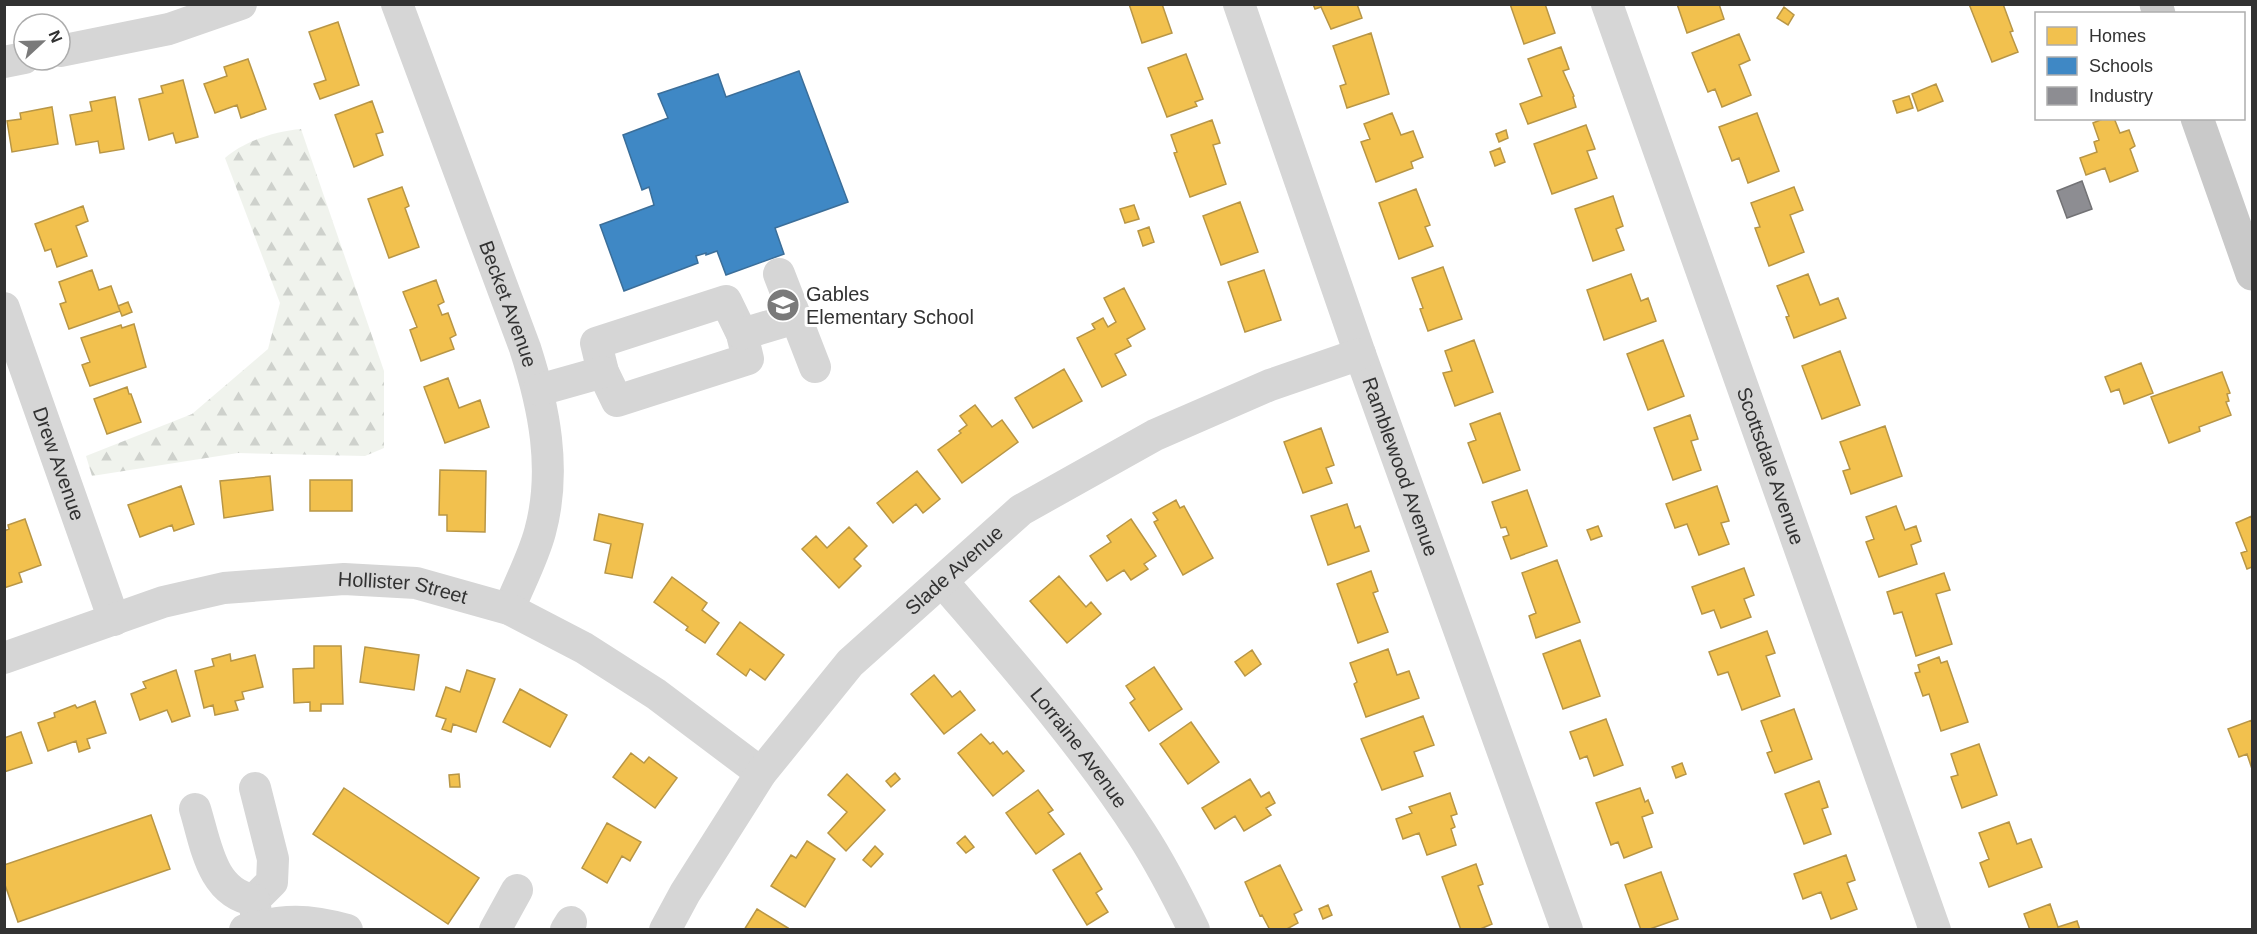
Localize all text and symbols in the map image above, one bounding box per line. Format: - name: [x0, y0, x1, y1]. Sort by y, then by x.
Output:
- north arrow: [12, 12, 72, 72]
- legend: [2035, 12, 2245, 120]
- text: Homes: [2089, 26, 2146, 46]
- text: N: [45, 28, 65, 45]
- text: Schools: [2089, 56, 2153, 76]
- text: Industry: [2089, 86, 2153, 106]
- street label: Becket Avenue: [475, 238, 541, 370]
- place label: Gables Elementary School: [806, 283, 974, 328]
- school or university icon: Gables Elementary School: [765, 287, 801, 323]
- street label: Ramblewood Avenue: [1358, 374, 1443, 559]
- street label: Scottsdale Avenue: [1733, 384, 1809, 547]
- street label: Drew Avenue: [29, 404, 89, 523]
- street label: Slade Avenue: [901, 521, 1007, 619]
- street label: Hollister Street: [337, 568, 470, 608]
- street label: Lorraine Avenue: [1026, 683, 1132, 812]

